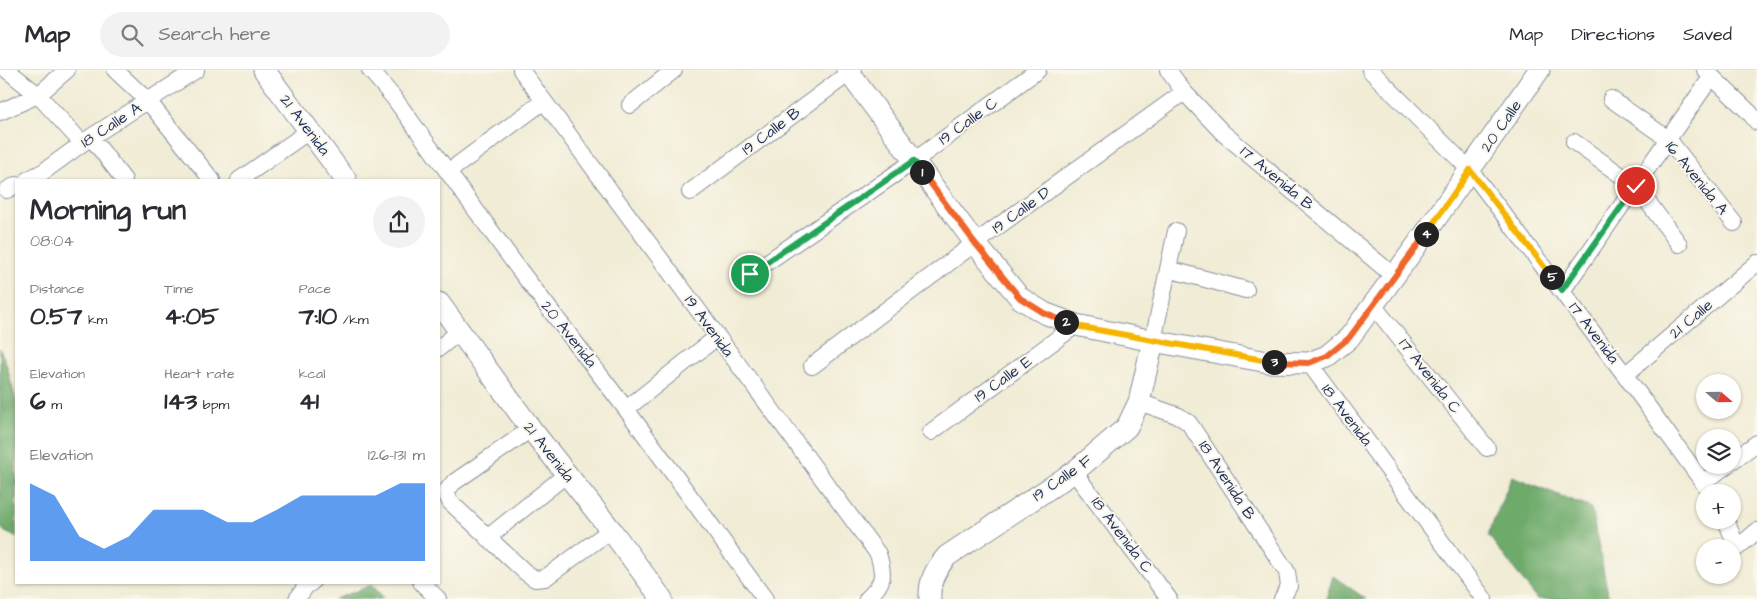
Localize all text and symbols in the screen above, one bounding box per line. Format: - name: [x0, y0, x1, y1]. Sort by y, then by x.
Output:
- search box: [100, 12, 450, 57]
- text: Map: [25, 18, 70, 52]
- icon: search: [118, 21, 146, 49]
- text: Search here: [158, 21, 271, 48]
- text: Map: [1509, 22, 1543, 47]
- text: Directions: [1571, 22, 1655, 47]
- text: Saved: [1683, 22, 1732, 47]
- street label: 21 Avenida: [275, 90, 335, 160]
- street label: 19 Calle C: [934, 92, 1002, 150]
- street label: 20 Calle: [1475, 95, 1527, 156]
- street label: 18 Calle A: [76, 97, 146, 153]
- street label: 19 Calle B: [737, 101, 805, 160]
- street label: 16 Avenida A: [1660, 136, 1734, 220]
- street label: 17 Avenida B: [1235, 141, 1319, 216]
- pin: 1: [910, 160, 934, 184]
- text: 1: [922, 162, 923, 182]
- pin: [1615, 165, 1657, 207]
- icon: check: [1622, 172, 1650, 200]
- street label: 19 Calle D: [987, 181, 1055, 239]
- text: Morning run: [30, 191, 186, 230]
- button: share: [373, 196, 425, 248]
- pin: 4: [1414, 222, 1438, 246]
- text: 4: [1422, 224, 1431, 244]
- text: 08:04: [30, 230, 74, 252]
- pin: [729, 253, 771, 295]
- icon: arrive: [736, 260, 764, 288]
- pin: 5: [1540, 264, 1564, 290]
- text: 5: [1548, 267, 1557, 287]
- text: Distance: [30, 279, 84, 299]
- text: Time: [164, 279, 194, 299]
- text: Pace: [299, 279, 331, 299]
- street label: 19 Avenida: [679, 291, 739, 361]
- street label: 21 Calle: [1664, 294, 1718, 344]
- street label: 20 Avenida: [536, 296, 602, 372]
- street label: 17 Avenida: [1563, 298, 1625, 368]
- text: 0.57: [30, 299, 82, 334]
- text: 4:05: [164, 299, 219, 334]
- text: 7:10: [299, 299, 337, 334]
- text: km: [82, 310, 107, 330]
- text: /km: [337, 310, 369, 330]
- pin: 2: [1054, 310, 1078, 334]
- text: 2: [1062, 312, 1071, 332]
- street label: 17 Avenida C: [1394, 334, 1466, 418]
- street label: 19 Calle E: [970, 350, 1037, 407]
- pin: 3: [1262, 350, 1286, 374]
- text: 3: [1271, 352, 1278, 372]
- text: Elevation: [30, 364, 85, 384]
- text: Heart rate: [164, 364, 235, 384]
- text: kcal: [299, 364, 325, 384]
- north arrow: [1696, 374, 1741, 419]
- map controls: [1696, 374, 1741, 584]
- street label: 18 Avenida: [1316, 379, 1378, 451]
- text: 6: [30, 384, 46, 419]
- text: 143: [164, 384, 197, 419]
- text: 41: [299, 384, 319, 419]
- text: m: [46, 395, 62, 415]
- text: bpm: [197, 395, 229, 415]
- street label: 21 Avenida: [518, 417, 580, 487]
- button: layers: [1696, 429, 1741, 474]
- street label: 18 Avenida B: [1193, 436, 1261, 524]
- text: Elevation: [30, 444, 93, 466]
- text: 126–131 m: [368, 444, 425, 466]
- street label: 19 Calle F: [1028, 449, 1096, 507]
- button: +: [1696, 484, 1741, 529]
- street label: 18 Avenida C: [1086, 492, 1158, 578]
- button: −: [1696, 539, 1741, 584]

